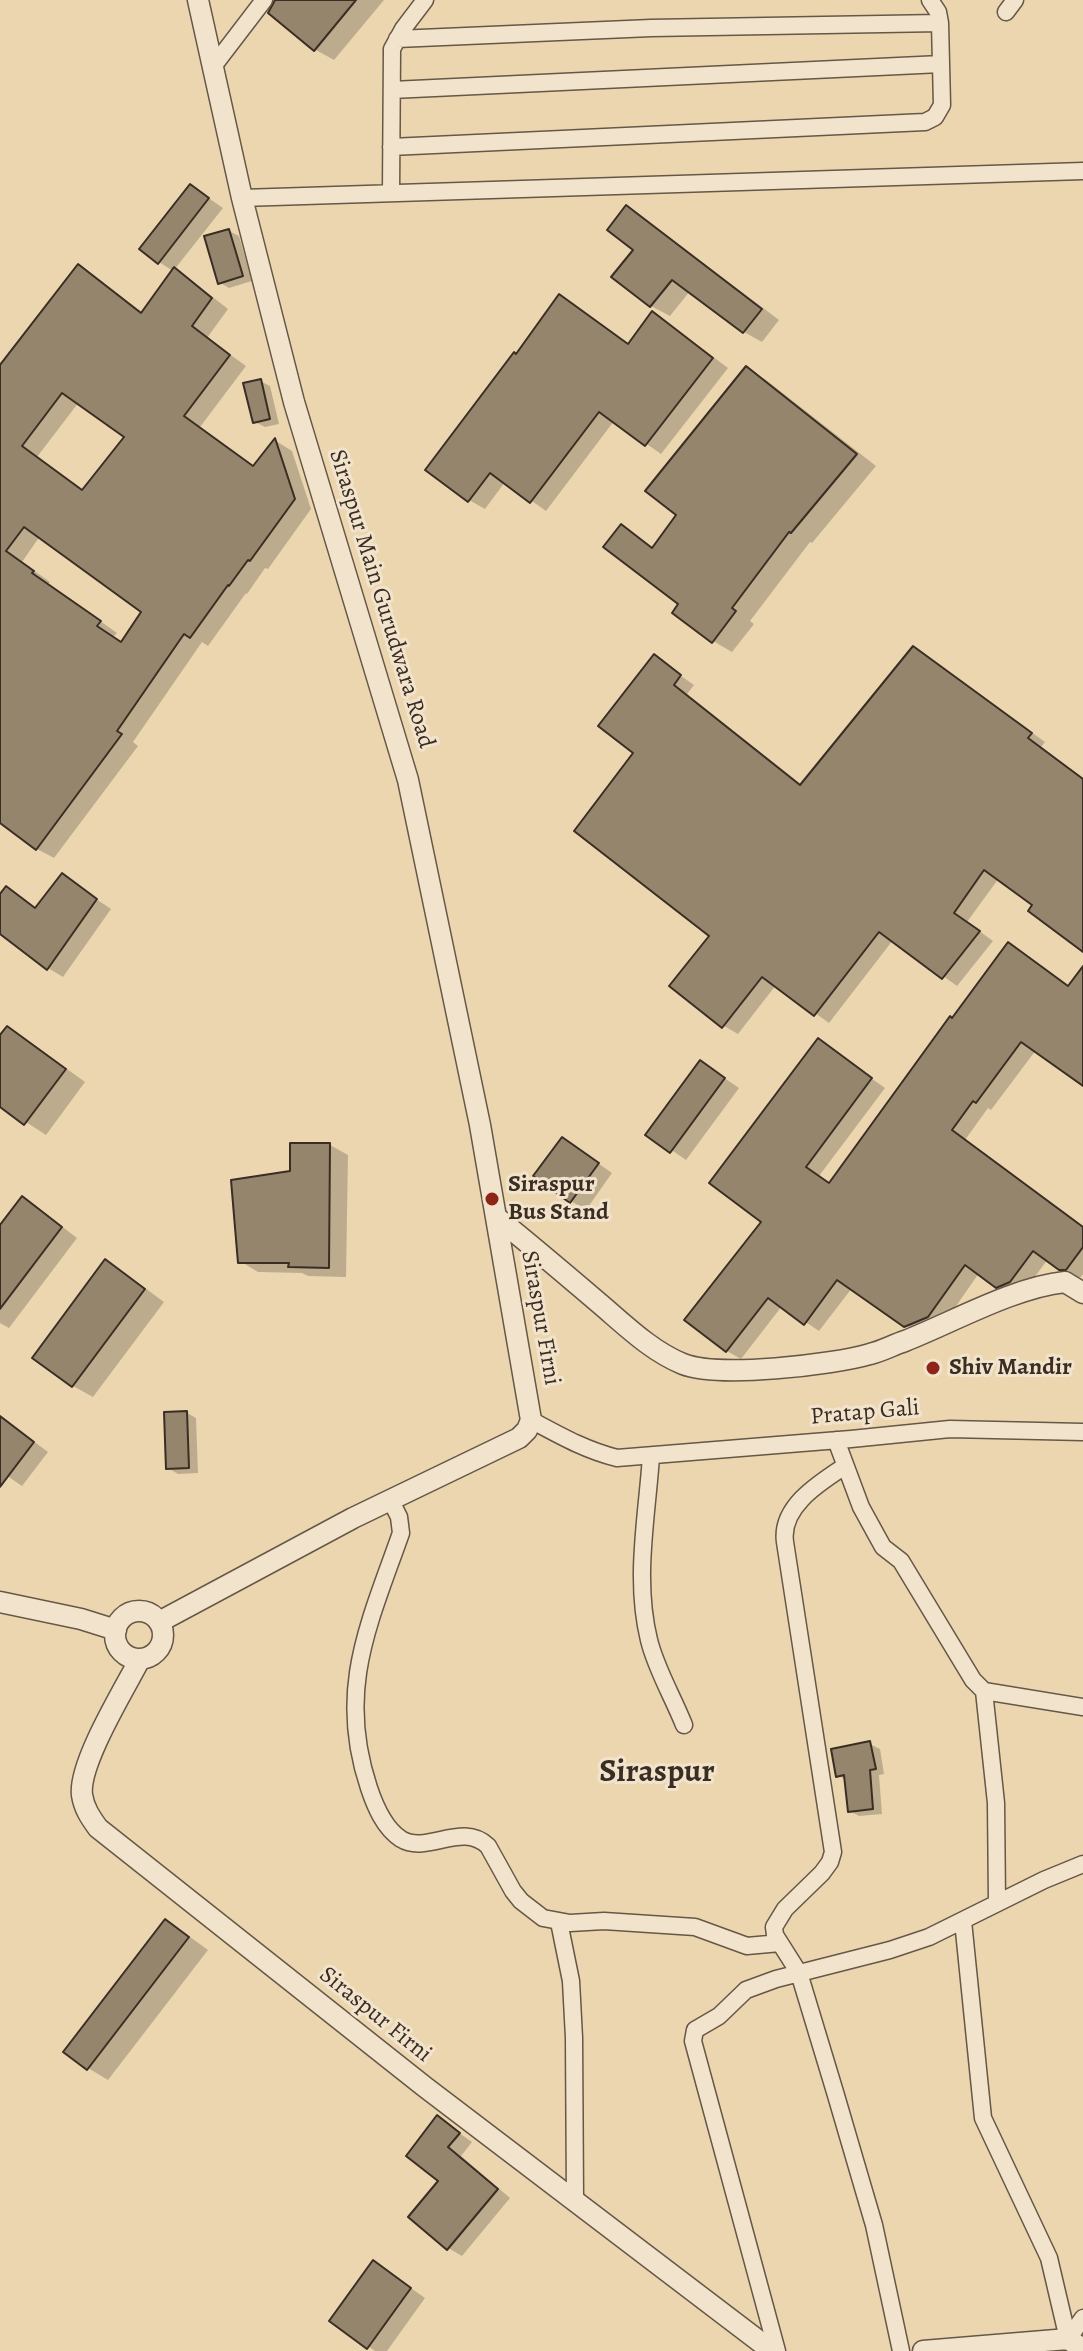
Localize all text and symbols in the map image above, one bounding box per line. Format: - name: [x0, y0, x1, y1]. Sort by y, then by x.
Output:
- street label: Siraspur Main Gurudwara Road: [322, 446, 440, 752]
- place label: Siraspur Bus Stand: [508, 1171, 609, 1227]
- marker: Siraspur Bus Stand: [483, 1190, 501, 1208]
- street label: Siraspur Firni: [514, 1248, 566, 1388]
- place label: Shiv Mandir: [949, 1354, 1072, 1382]
- marker: Shiv Mandir: [924, 1359, 942, 1377]
- street label: Pratap Gali: [809, 1394, 921, 1432]
- district label: Siraspur: [599, 1754, 715, 1792]
- street label: Siraspur Firni: [313, 1961, 437, 2069]

